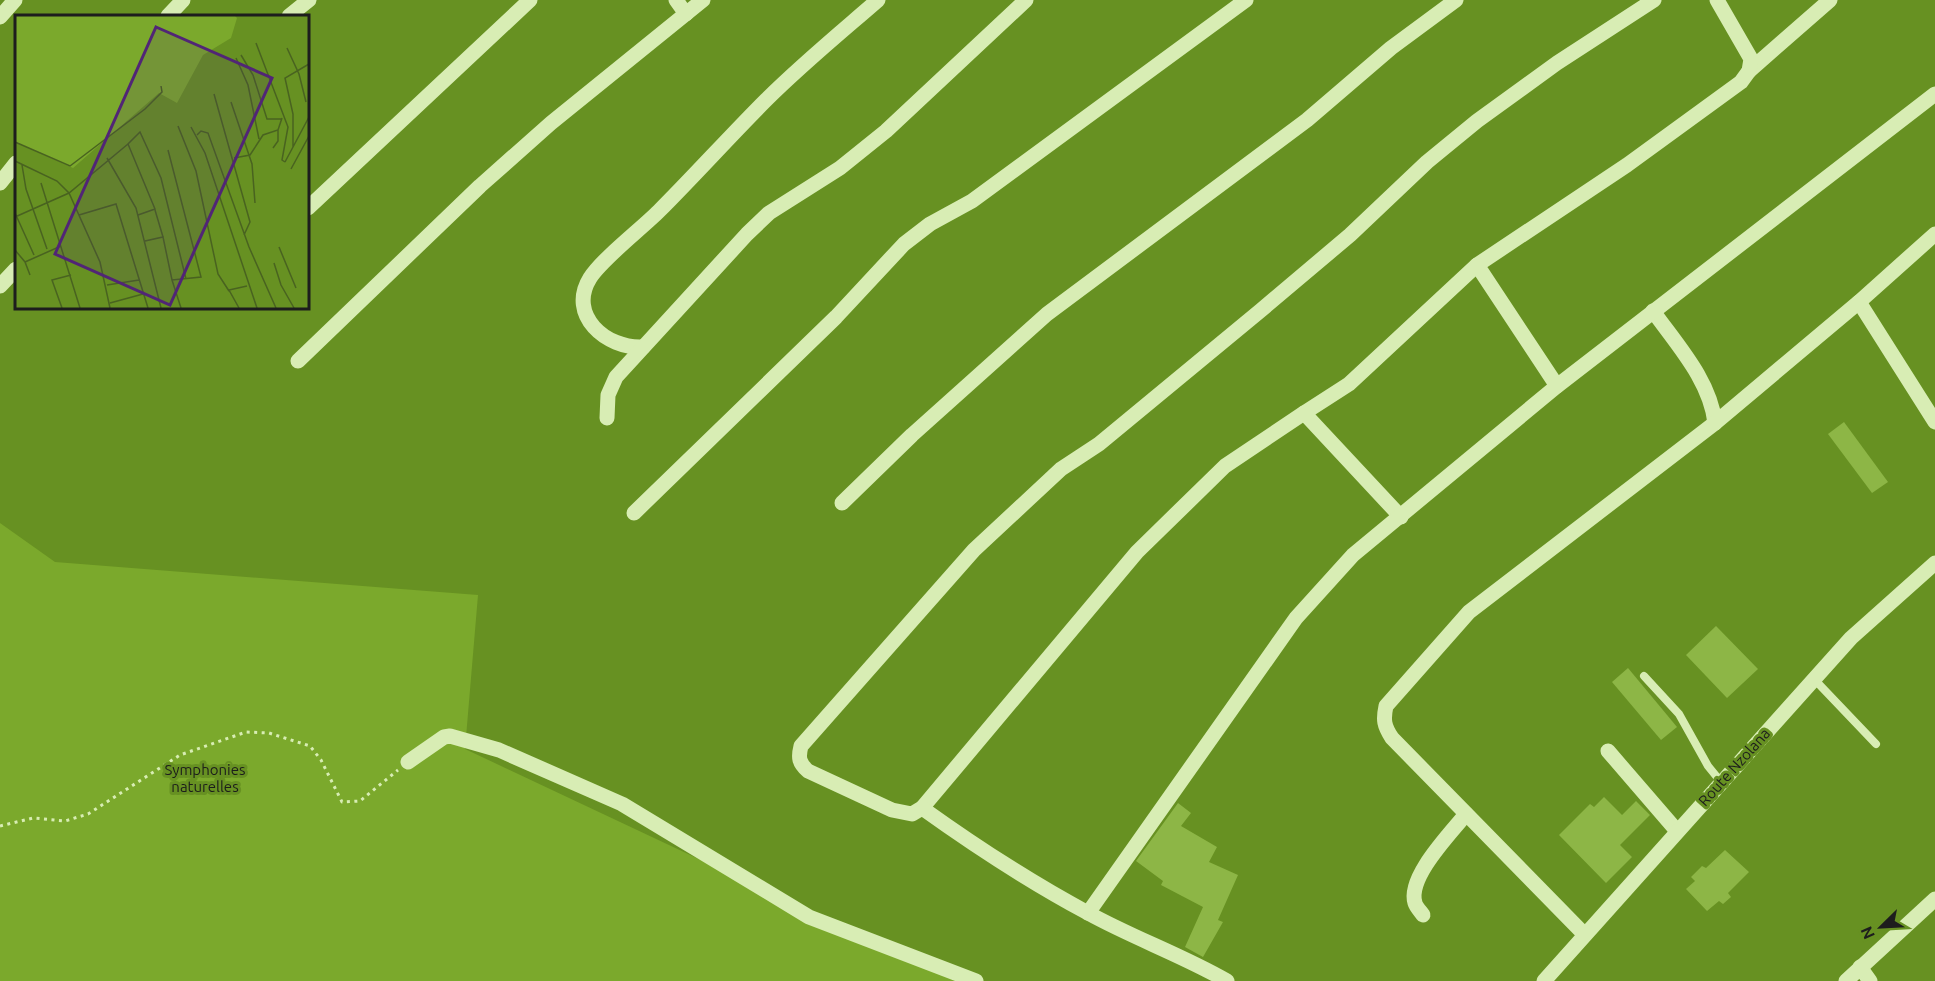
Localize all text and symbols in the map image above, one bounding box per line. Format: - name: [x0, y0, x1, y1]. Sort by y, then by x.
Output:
- inset map: [15, 15, 309, 309]
- street label: Route Nzolana: [1695, 725, 1773, 809]
- park label: Symphonies naturelles: [165, 761, 245, 795]
- north arrow: [1851, 897, 1911, 957]
- text: N: [1857, 924, 1878, 942]

